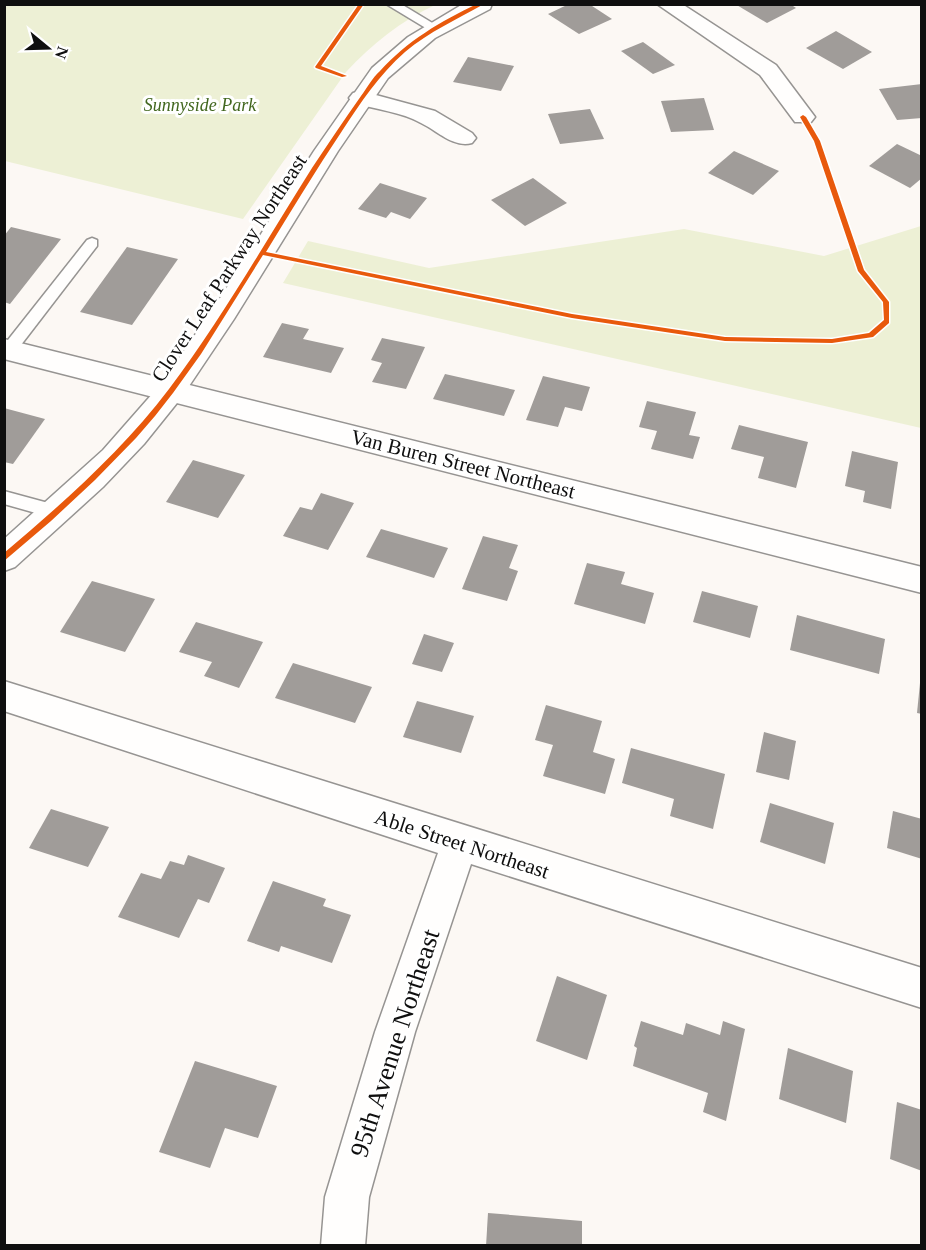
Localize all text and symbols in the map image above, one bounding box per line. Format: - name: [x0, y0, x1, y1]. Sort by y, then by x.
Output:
- north arrow: [18, 18, 78, 78]
- text: N: [52, 44, 72, 61]
- park label: Sunnyside Park: [144, 95, 257, 115]
- street label: Clover Leaf Parkway Northeast: [146, 150, 312, 386]
- street label: Van Buren Street Northeast: [348, 424, 578, 504]
- street label: Able Street Northeast: [372, 804, 552, 884]
- street label: 95th Avenue Northeast: [344, 925, 446, 1161]

